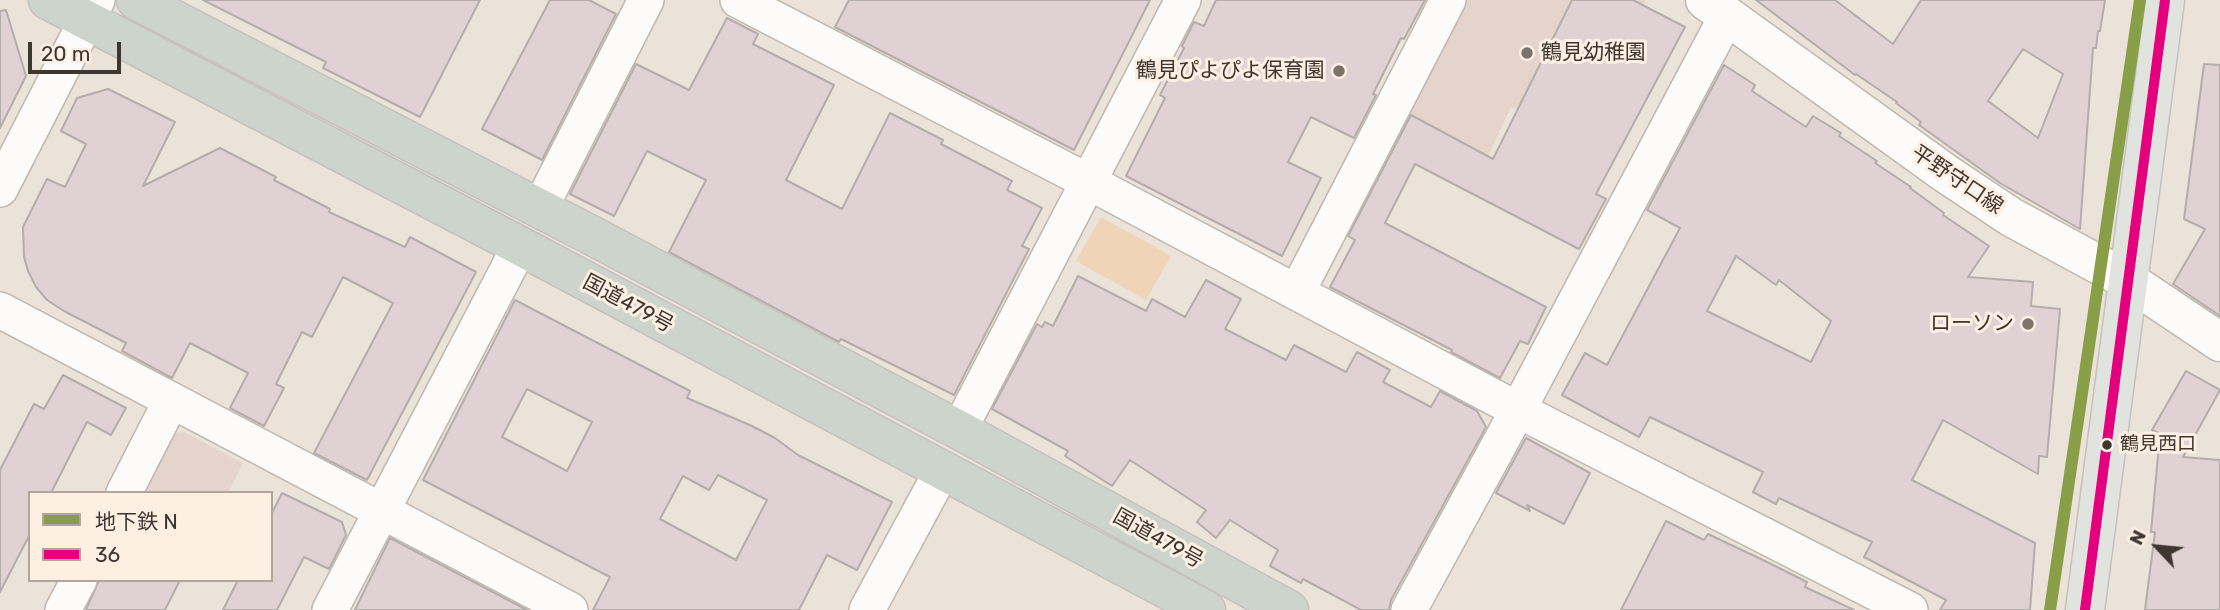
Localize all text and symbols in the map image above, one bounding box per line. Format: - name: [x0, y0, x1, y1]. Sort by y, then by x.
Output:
- scale bar: [32, 28, 124, 72]
- place label: 鶴見幼稚園: [1541, 40, 1646, 66]
- text: 20 m: [41, 41, 90, 66]
- marker: 鶴見幼稚園: [1519, 45, 1535, 61]
- place label: 鶴見ぴよぴよ保育園: [1136, 58, 1325, 84]
- marker: 鶴見ぴよぴよ保育園: [1331, 63, 1347, 79]
- street label: 平野守口線: [1906, 140, 2008, 220]
- street label: 国道479号: [578, 270, 678, 338]
- place label: ローソン: [1930, 311, 2014, 337]
- marker: ローソン: [2020, 316, 2036, 332]
- place label: 鶴見西口: [2120, 434, 2196, 456]
- marker: 鶴見西口: [2100, 438, 2114, 452]
- legend: [28, 491, 273, 582]
- street label: 国道479号: [1109, 504, 1207, 574]
- text: 地下鉄 N: [95, 509, 178, 534]
- north arrow: [2122, 512, 2192, 582]
- text: N: [2124, 526, 2151, 549]
- text: 36: [95, 542, 120, 567]

